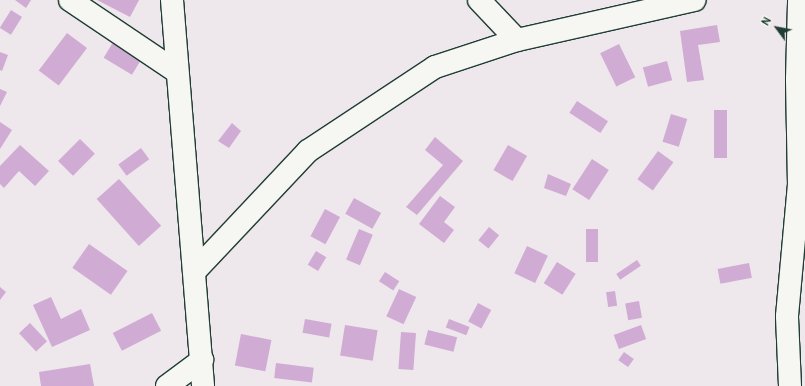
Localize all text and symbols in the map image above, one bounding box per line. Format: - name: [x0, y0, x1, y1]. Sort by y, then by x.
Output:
- north arrow: [757, 8, 797, 48]
- text: N: [759, 15, 774, 28]

